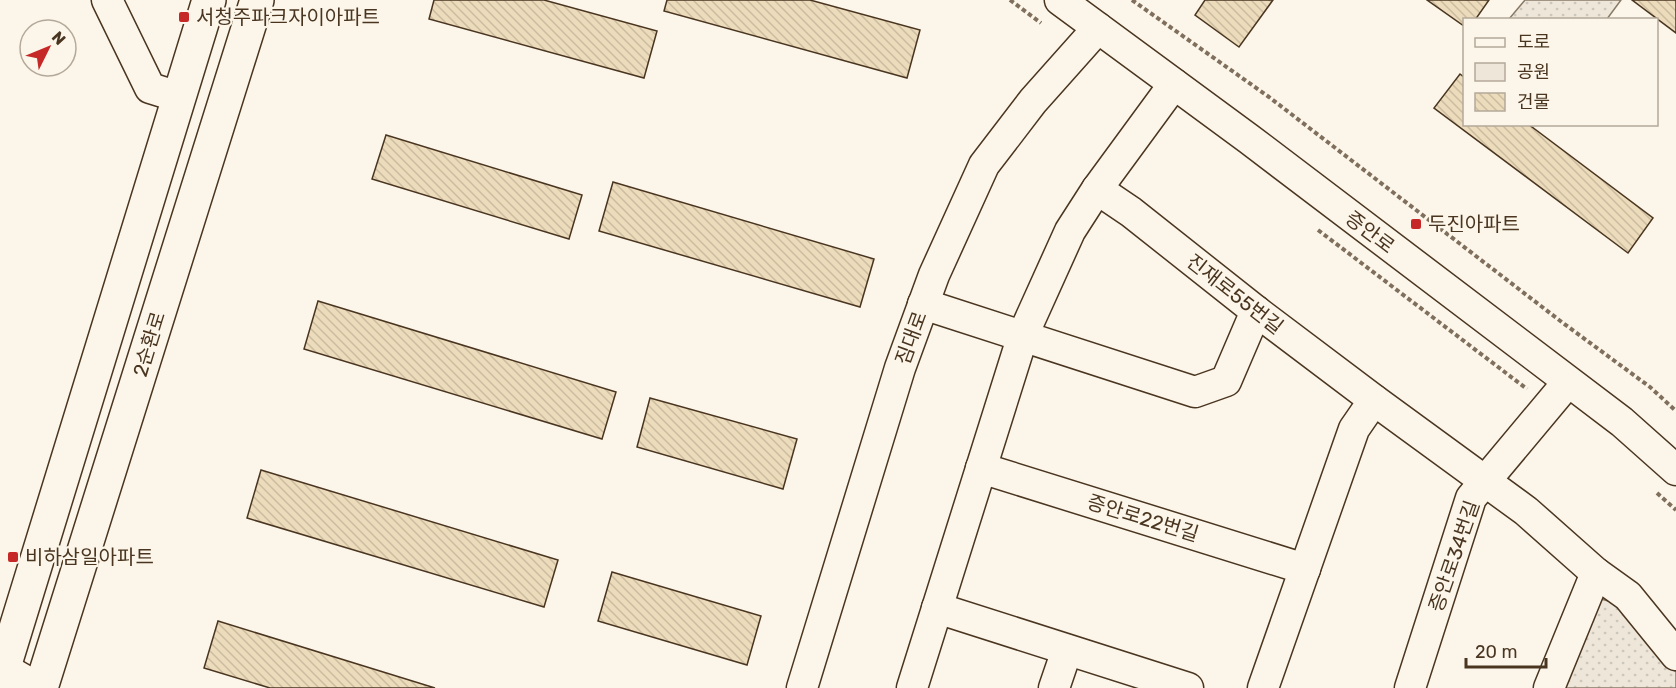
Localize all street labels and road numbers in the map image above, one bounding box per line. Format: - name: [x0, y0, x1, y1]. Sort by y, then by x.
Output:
- street label: 증안로: [1341, 206, 1399, 258]
- street label: 진재로55번길: [1182, 249, 1288, 339]
- street label: 2순환로: [128, 308, 170, 380]
- street label: 짐대로: [890, 308, 932, 368]
- street label: 증안로22번길: [1084, 490, 1202, 546]
- street label: 증안로34번길: [1424, 497, 1484, 615]

